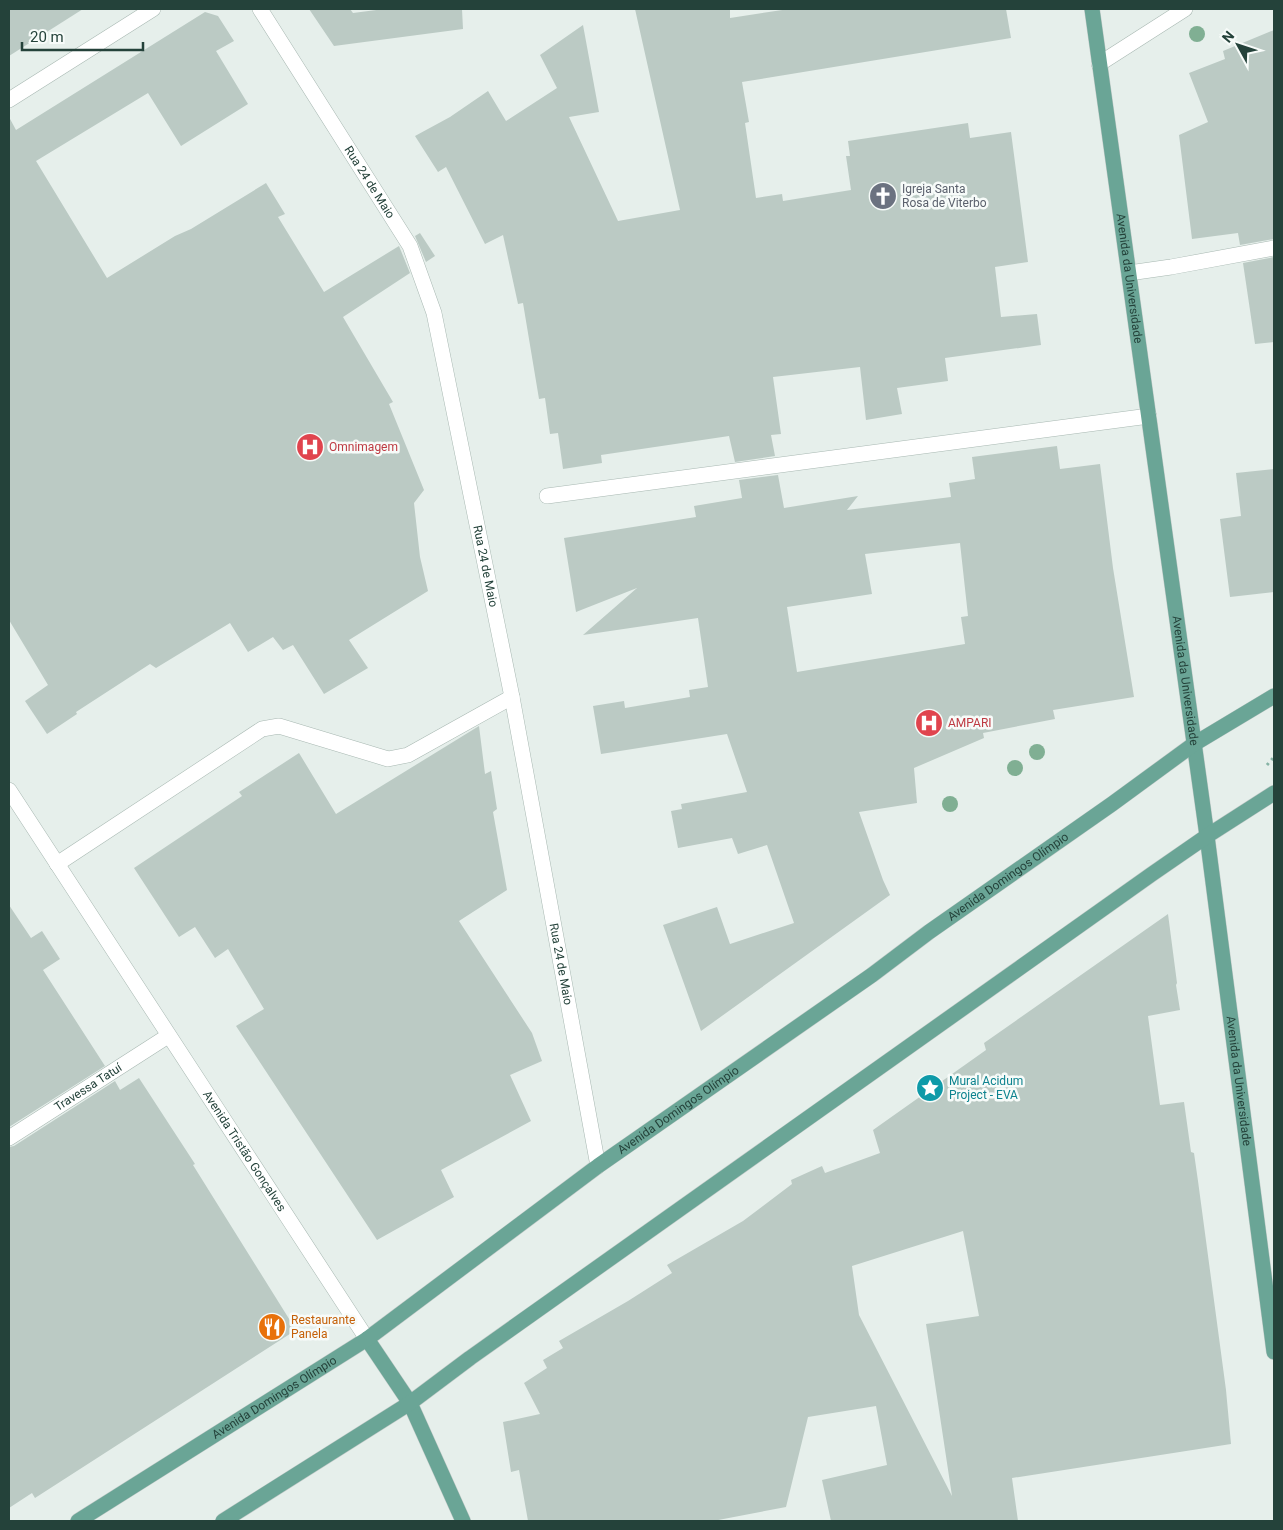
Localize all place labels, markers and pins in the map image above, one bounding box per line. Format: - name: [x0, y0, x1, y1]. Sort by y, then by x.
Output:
- church icon: Igreja Santa Rosa de Viterbo: [868, 181, 898, 211]
- place label: Igreja Santa Rosa de Viterbo: [902, 182, 987, 210]
- hospital icon: Omnimagem: [295, 432, 325, 462]
- place label: Omnimagem: [329, 440, 398, 454]
- hospital icon: AMPARI: [914, 708, 944, 738]
- place label: AMPARI: [948, 716, 992, 730]
- place icon: Mural Acidum Project - EVA: [915, 1073, 945, 1103]
- place label: Mural Acidum Project - EVA: [949, 1074, 1023, 1102]
- restaurant icon: Restaurante Panela: [257, 1312, 287, 1342]
- place label: Restaurante Panela: [291, 1313, 355, 1341]

